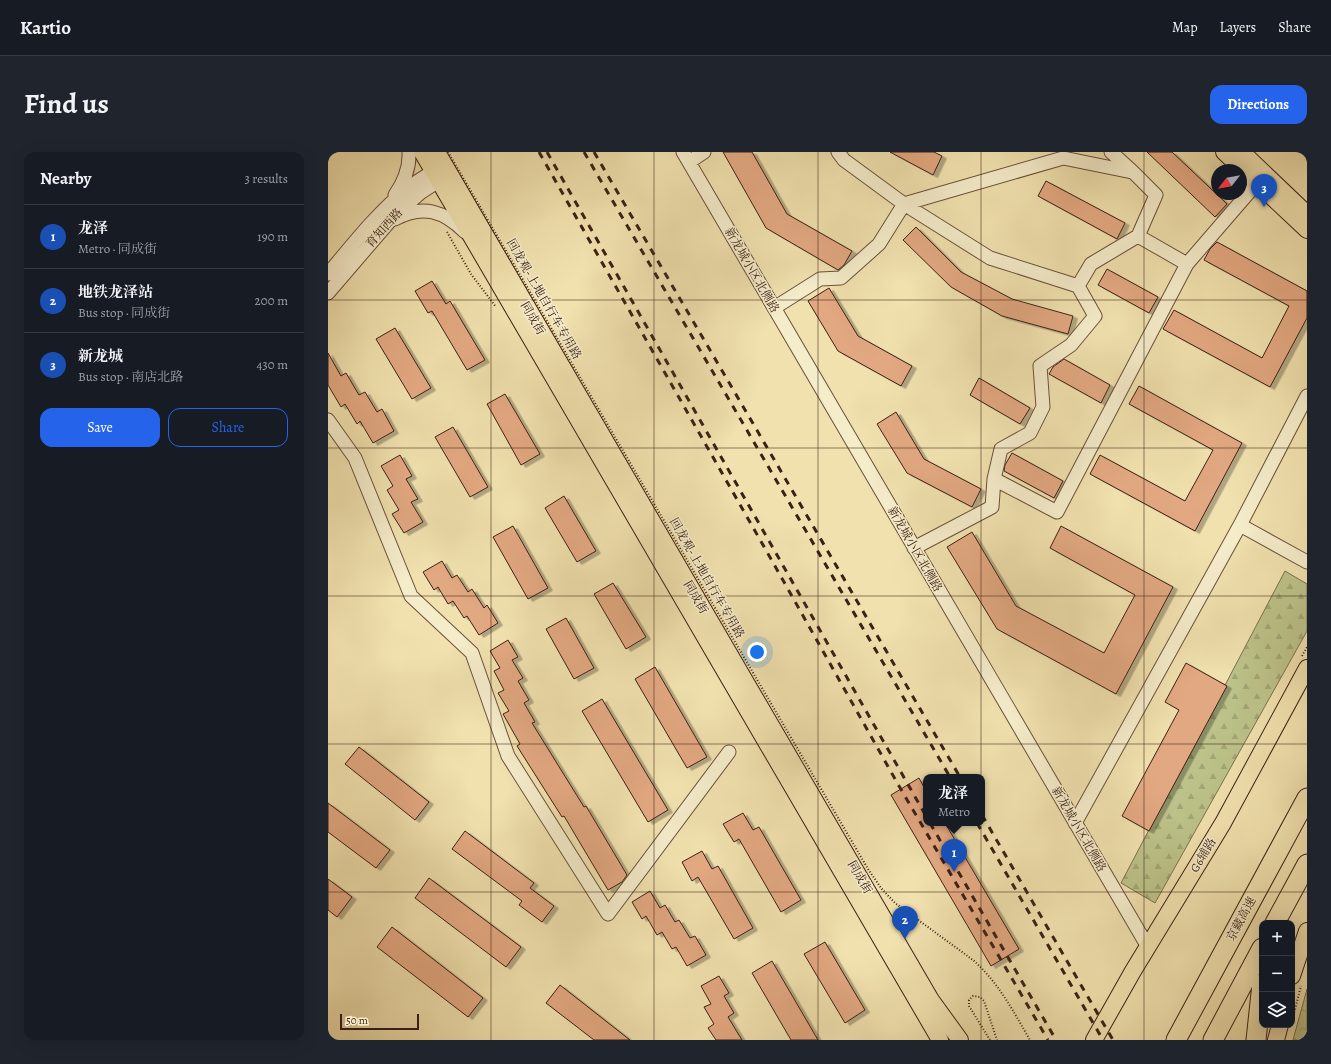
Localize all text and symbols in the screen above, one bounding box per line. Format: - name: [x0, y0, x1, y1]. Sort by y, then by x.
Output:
- text: Kartio: [20, 15, 71, 41]
- text: Map: [1172, 18, 1198, 37]
- text: Layers: [1220, 18, 1256, 37]
- text: Share: [1278, 18, 1311, 37]
- text: Find us: [24, 85, 109, 123]
- button: Directions: [1210, 85, 1307, 124]
- north arrow: [1211, 164, 1247, 200]
- text: Nearby: [40, 167, 91, 190]
- text: 3 results: [244, 170, 288, 187]
- pin: 3: [1251, 174, 1277, 207]
- street label: 育知西路: [362, 205, 406, 251]
- text: 龙泽: [78, 218, 108, 238]
- street label: 新龙城小区北侧路: [721, 224, 783, 316]
- text: 1: [51, 228, 55, 245]
- text: 190 m: [257, 228, 288, 245]
- street label: 回龙观-上地自行车专用路: [503, 236, 585, 362]
- text: Metro · 同成街: [78, 240, 157, 257]
- text: 地铁龙泽站: [78, 282, 153, 302]
- text: 2: [50, 292, 56, 309]
- text: 200 m: [255, 292, 288, 309]
- street label: 同成街: [517, 298, 549, 338]
- text: Bus stop · 同成街: [78, 304, 170, 321]
- text: 新龙城: [78, 346, 123, 366]
- text: 3: [50, 356, 56, 373]
- text: 430 m: [256, 356, 288, 373]
- text: Bus stop · 南店北路: [78, 368, 183, 385]
- button: Save: [40, 408, 160, 447]
- button: Share: [168, 408, 288, 447]
- street label: 新龙城小区北侧路: [884, 503, 946, 595]
- street label: 回龙观-上地自行车专用路: [666, 515, 748, 641]
- street label: 同成街: [680, 577, 712, 617]
- your location: [747, 642, 767, 662]
- popup: [923, 774, 985, 826]
- text: 龙泽: [938, 783, 968, 803]
- street label: 新龙城小区北侧路: [1048, 783, 1110, 875]
- text: Metro: [938, 803, 970, 820]
- street label: G6辅路: [1186, 835, 1220, 875]
- pin: 1: [941, 839, 967, 872]
- street label: 同成街: [844, 857, 876, 897]
- street label: 京藏高速: [1223, 894, 1259, 944]
- pin: 2: [892, 906, 918, 939]
- map controls: [1259, 920, 1295, 1028]
- button: +: [1259, 920, 1295, 956]
- button: −: [1259, 956, 1295, 992]
- button: layers: [1259, 992, 1295, 1028]
- scale bar: [340, 1012, 419, 1031]
- text: 50 m: [346, 1013, 368, 1028]

